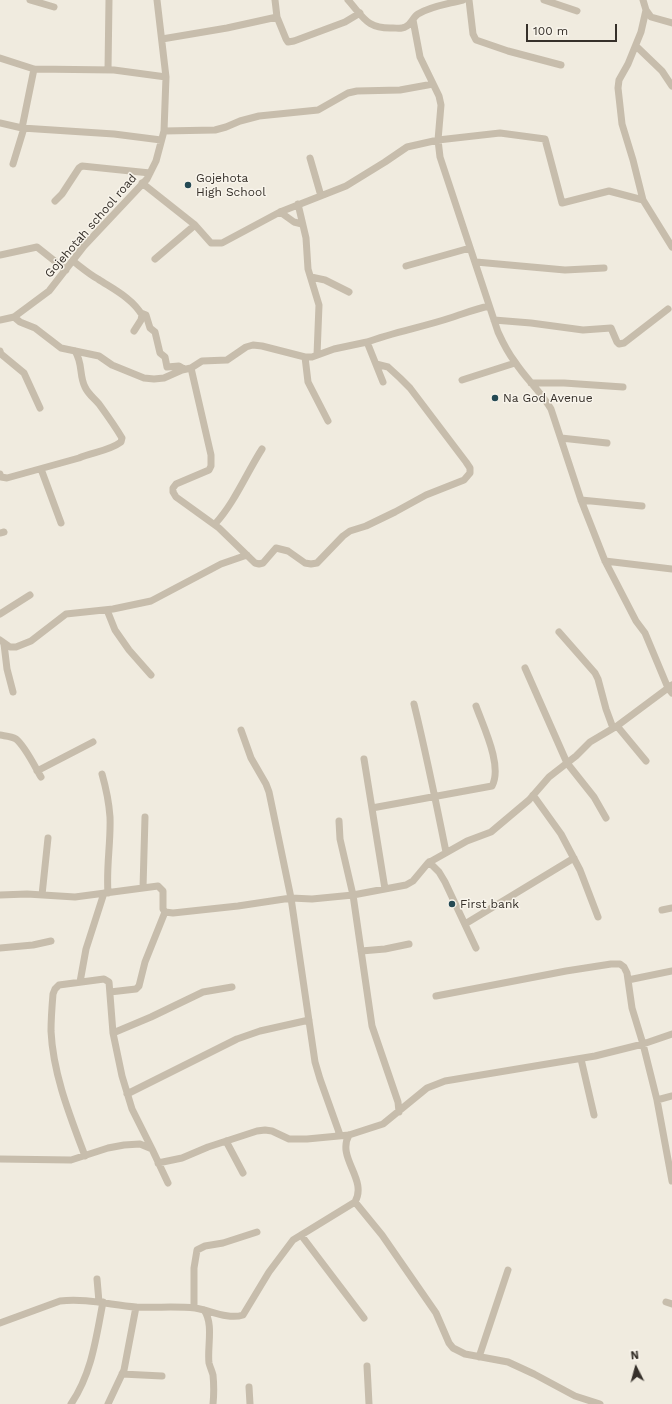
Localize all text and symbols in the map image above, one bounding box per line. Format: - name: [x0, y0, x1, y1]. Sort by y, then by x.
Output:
- scale bar: [528, 16, 619, 42]
- text: 100 m: [533, 24, 568, 38]
- street label: Gojehotah school road: [42, 171, 140, 281]
- place label: Gojehota High School: [196, 171, 266, 199]
- marker: Gojehota High School: [183, 180, 193, 190]
- place label: Na God Avenue: [503, 391, 593, 405]
- marker: Na God Avenue: [490, 393, 500, 403]
- place label: First bank: [460, 897, 519, 911]
- marker: First bank: [447, 899, 457, 909]
- north arrow: [616, 1348, 656, 1388]
- text: N: [630, 1349, 639, 1362]

